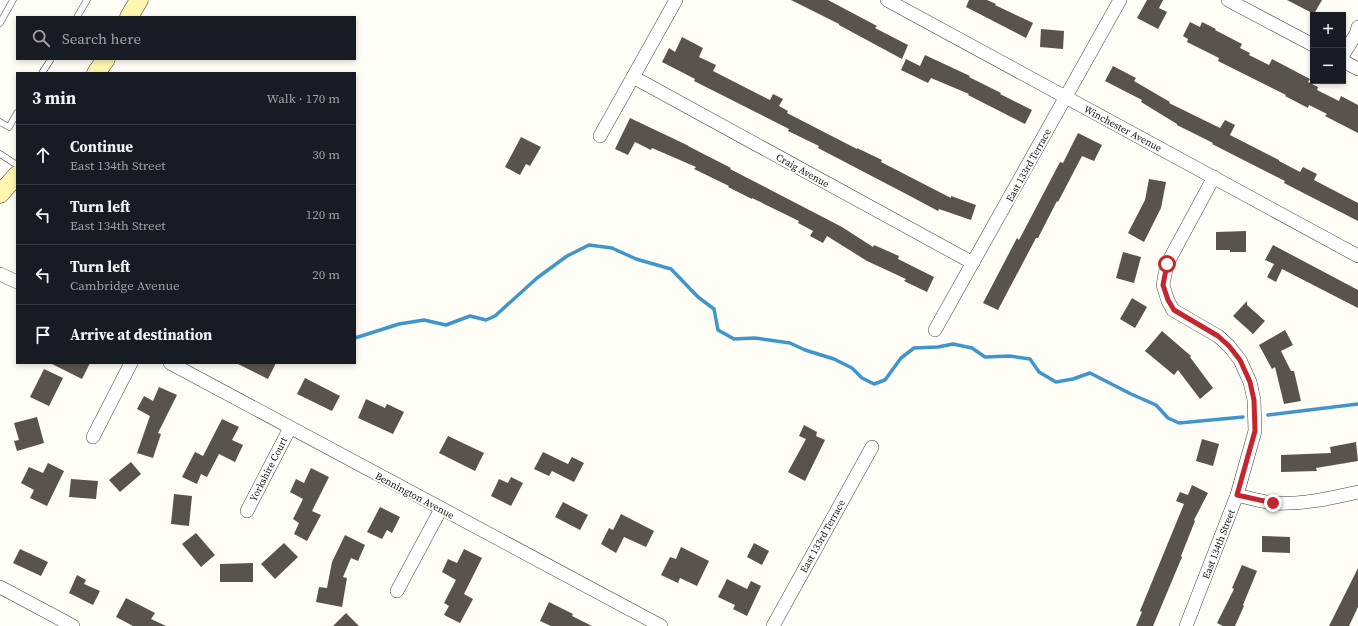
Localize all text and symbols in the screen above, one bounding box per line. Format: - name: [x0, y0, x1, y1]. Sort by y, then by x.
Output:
- map controls: [1310, 12, 1346, 84]
- button: +: [1310, 12, 1346, 48]
- search box: [16, 16, 356, 60]
- icon: search: [30, 27, 52, 49]
- text: Search here: [62, 28, 141, 49]
- button: −: [1310, 48, 1346, 84]
- text: 3 min: [32, 86, 76, 110]
- text: Walk · 170 m: [267, 90, 340, 107]
- street label: Winchester Avenue: [1082, 102, 1164, 154]
- street label: East 133rd Terrace: [1003, 126, 1054, 204]
- text: Continue: [70, 136, 133, 157]
- icon: ahead: [32, 144, 54, 166]
- text: 30 m: [312, 146, 340, 163]
- street label: Craig Avenue: [774, 150, 832, 190]
- text: East 134th Street: [70, 157, 166, 174]
- text: Turn left: [70, 196, 130, 217]
- icon: left: [32, 204, 54, 226]
- text: 120 m: [306, 206, 340, 223]
- text: East 134th Street: [70, 217, 166, 234]
- route start: [1158, 255, 1176, 273]
- text: Turn left: [70, 256, 130, 277]
- icon: left: [32, 264, 54, 286]
- text: 20 m: [312, 266, 340, 283]
- text: Cambridge Avenue: [70, 277, 180, 294]
- icon: arrive: [32, 324, 54, 346]
- text: Arrive at destination: [70, 324, 212, 345]
- street label: Yorkshire Court: [247, 434, 291, 504]
- street label: Bennington Avenue: [373, 469, 457, 522]
- route end: [1264, 494, 1282, 512]
- street label: East 133rd Terrace: [797, 497, 848, 575]
- street label: East 134th Street: [1199, 507, 1238, 581]

